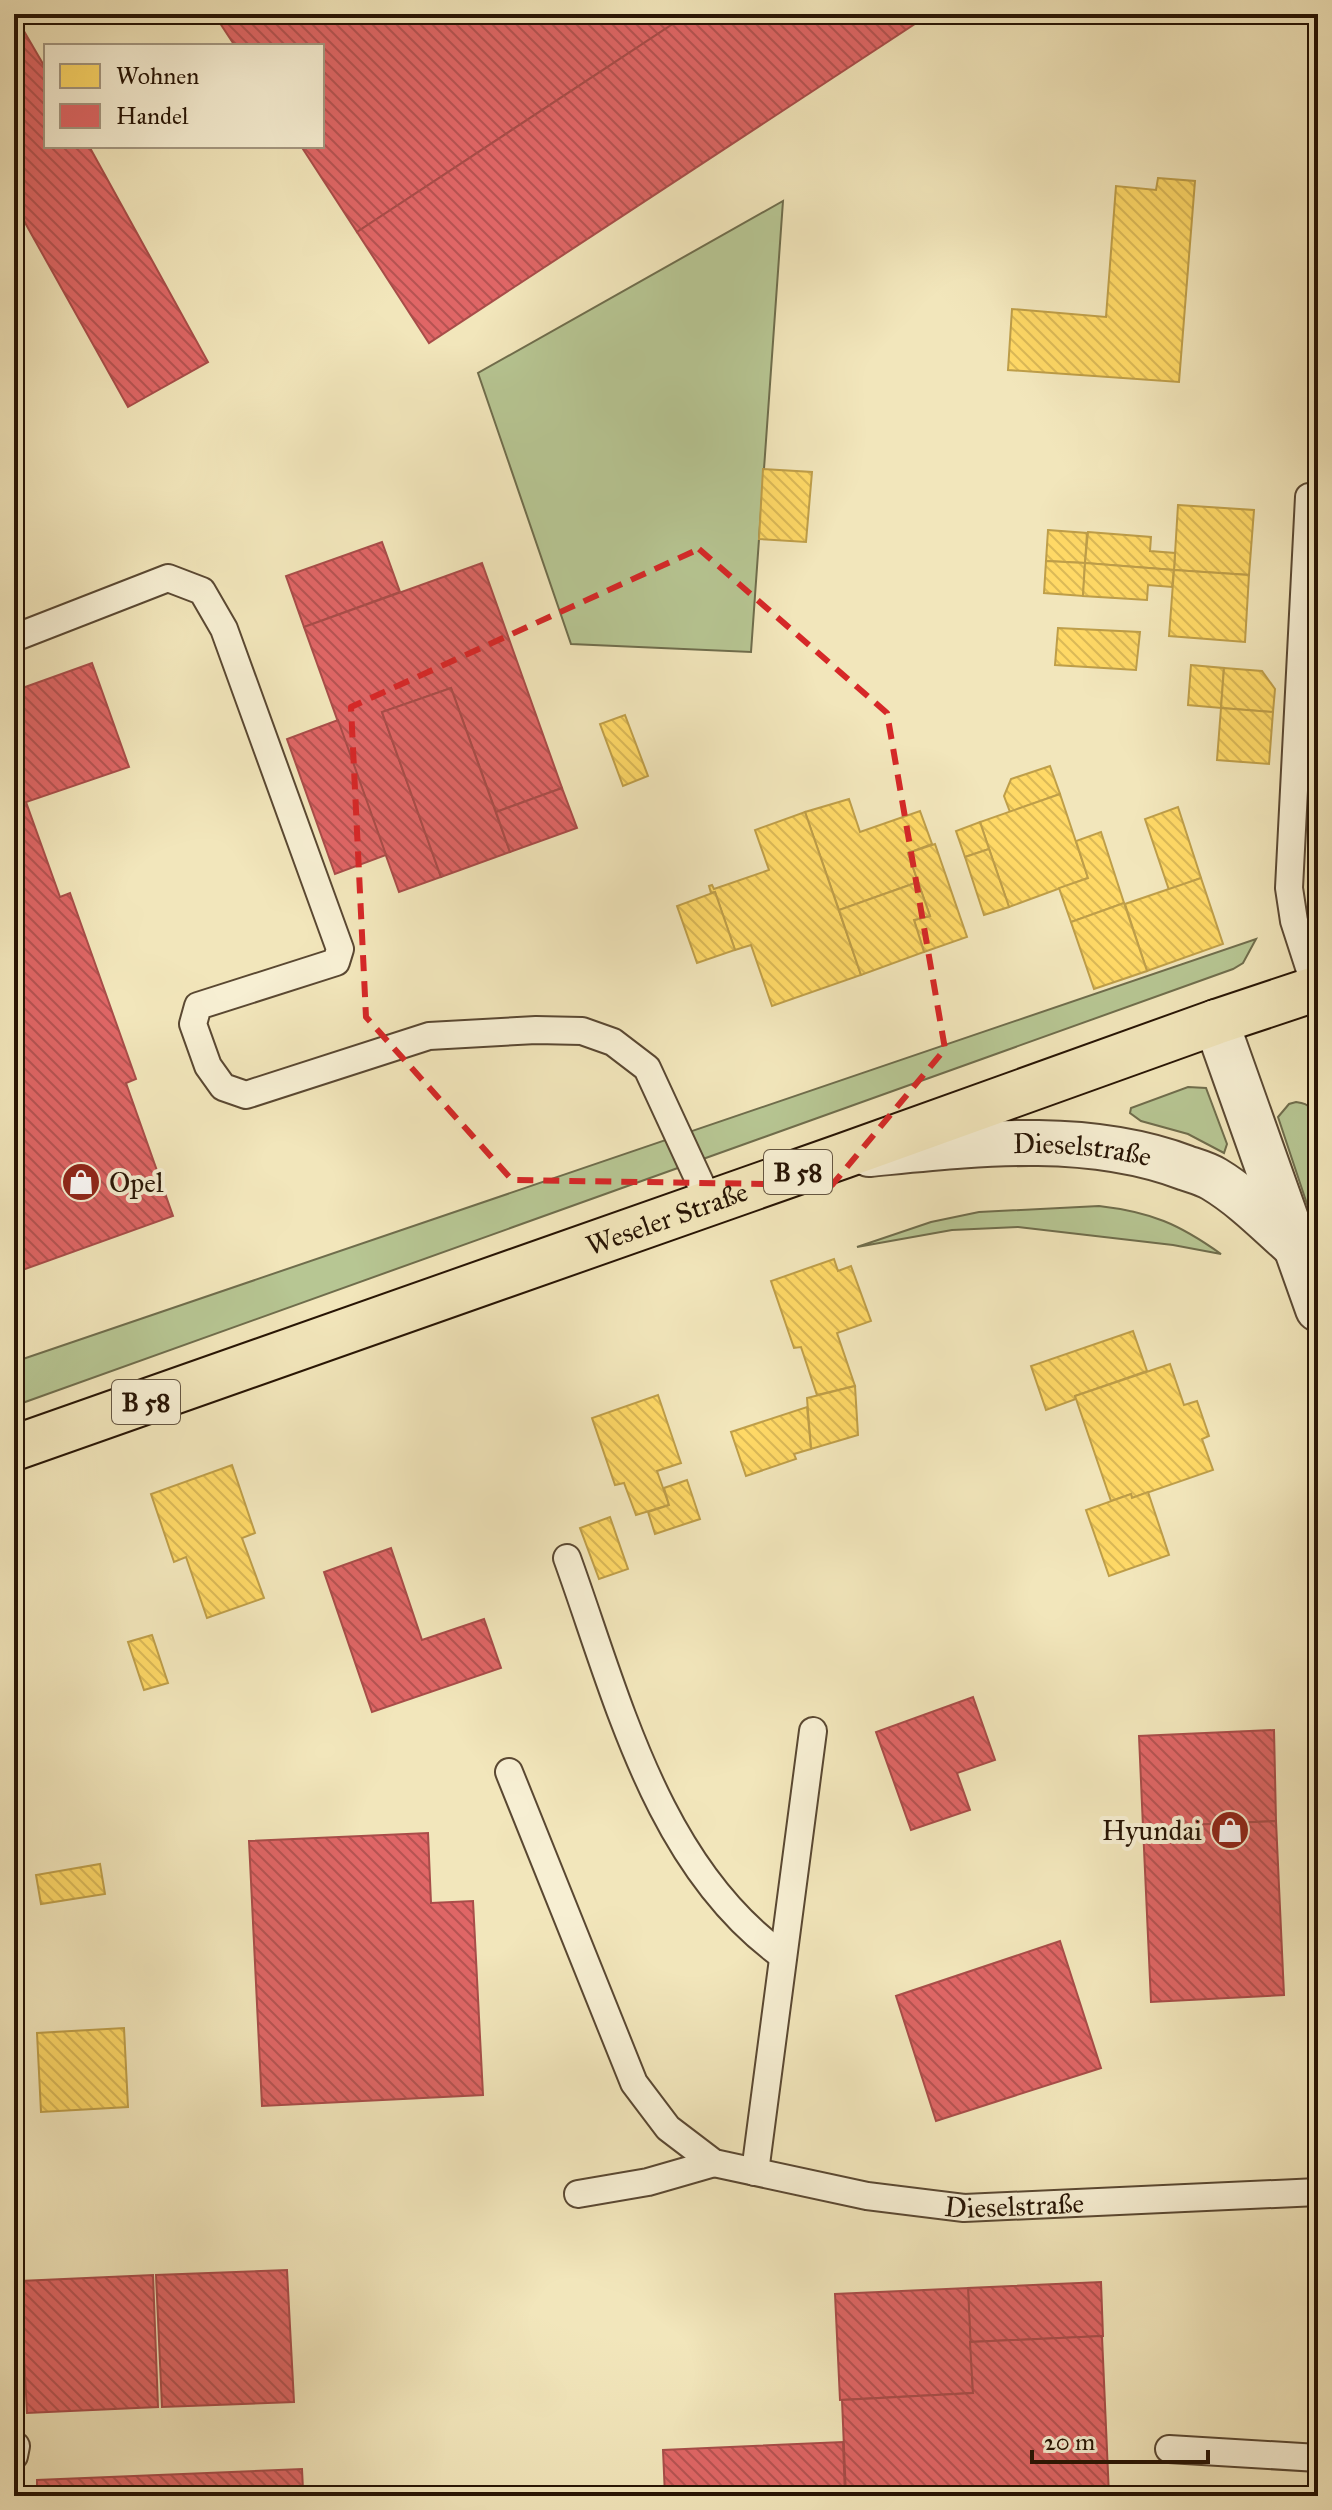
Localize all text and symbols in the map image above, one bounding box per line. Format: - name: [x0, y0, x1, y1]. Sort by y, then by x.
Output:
- legend: [44, 44, 324, 148]
- text: Wohnen: [116, 61, 199, 91]
- text: Handel: [116, 101, 189, 131]
- street label: Dieselstraße: [1013, 1125, 1155, 1174]
- road number: B 58: [764, 1150, 832, 1194]
- shop icon: Opel: [60, 1161, 102, 1203]
- place label: Opel: [109, 1165, 164, 1200]
- street label: Weseler Straße: [581, 1173, 752, 1263]
- road number: B 58: [112, 1380, 180, 1424]
- shop icon: Hyundai: [1209, 1809, 1251, 1851]
- place label: Hyundai: [1102, 1813, 1202, 1848]
- street label: Dieselstraße: [943, 2185, 1085, 2226]
- scale bar: [1032, 2414, 1208, 2464]
- text: 20 m: [1044, 2427, 1095, 2457]

